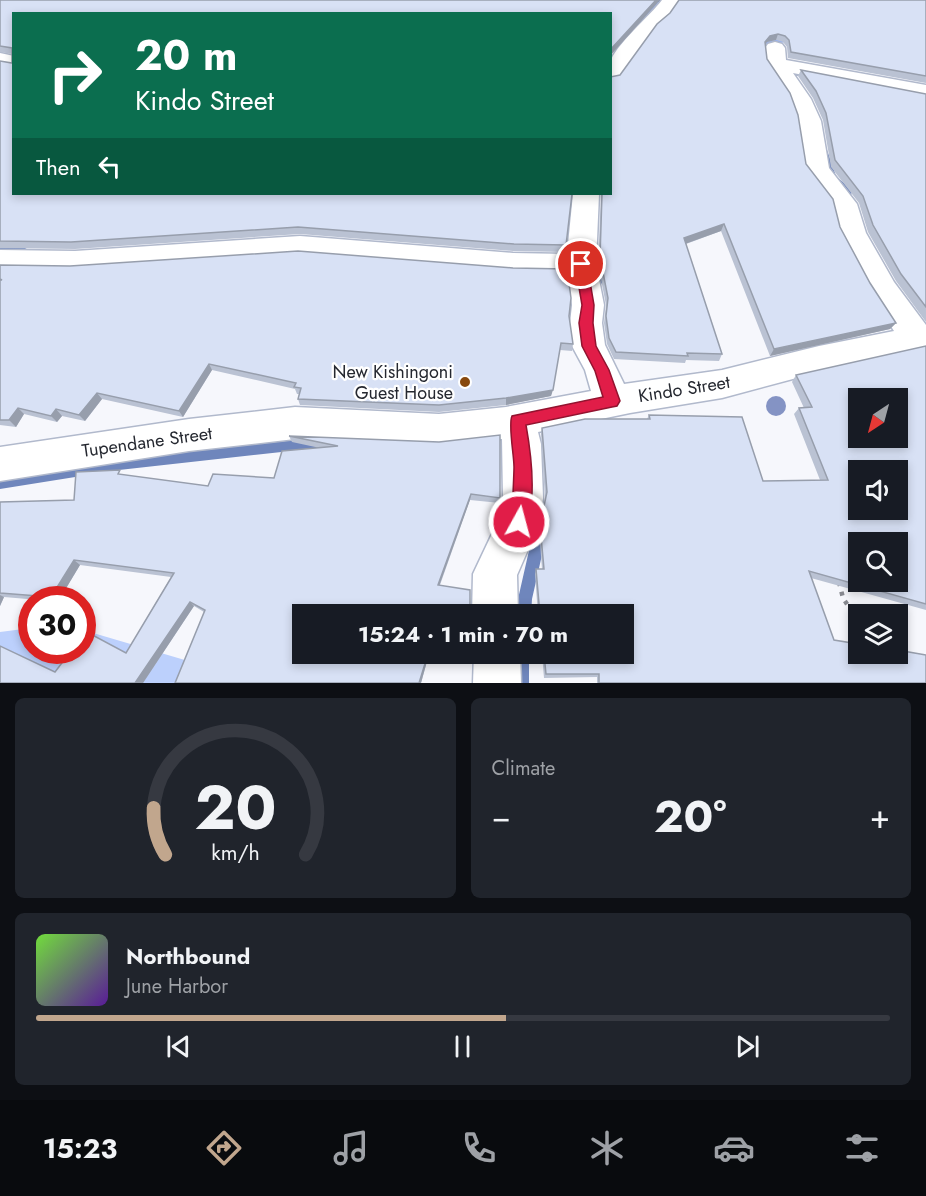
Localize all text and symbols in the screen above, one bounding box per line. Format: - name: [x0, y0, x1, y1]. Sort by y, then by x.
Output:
- text: 20 m: [135, 25, 237, 86]
- icon: right: [36, 36, 114, 114]
- text: Kindo Street: [135, 81, 274, 120]
- icon: left: [93, 150, 126, 183]
- text: Then: [36, 151, 81, 183]
- pin: [555, 238, 606, 289]
- icon: arrive: [564, 247, 597, 280]
- place label: New Kishingoni Guest House: [333, 359, 453, 406]
- street label: Kindo Street: [636, 369, 732, 409]
- marker: New Kishingoni Guest House: [458, 375, 472, 389]
- north arrow: [848, 388, 908, 448]
- map controls: [848, 388, 908, 664]
- street label: Tupendane Street: [80, 420, 215, 464]
- button: sound: [848, 460, 908, 520]
- position arrow: [487, 490, 551, 554]
- button: search: [848, 532, 908, 592]
- speed limit sign: 30: [18, 586, 96, 664]
- button: layers: [848, 604, 908, 664]
- text: 15:24 · 1 min · 70 m: [358, 618, 568, 650]
- text: Climate: [492, 754, 555, 783]
- text: 20: [194, 762, 276, 852]
- text: 20°: [654, 784, 727, 849]
- text: −: [492, 793, 511, 840]
- text: +: [870, 793, 890, 840]
- text: km/h: [211, 837, 259, 868]
- text: Northbound: [126, 940, 250, 972]
- text: June Harbor: [126, 972, 228, 1001]
- icon: previous: [162, 1030, 195, 1063]
- icon: pause: [446, 1030, 479, 1063]
- icon: next: [731, 1030, 764, 1063]
- icon: directions: [203, 1127, 245, 1169]
- icon: music: [330, 1127, 372, 1169]
- icon: phone: [458, 1127, 500, 1169]
- icon: climate: [586, 1127, 628, 1169]
- icon: car: [713, 1127, 755, 1169]
- icon: filters: [841, 1127, 883, 1169]
- text: 15:23: [43, 1129, 117, 1168]

